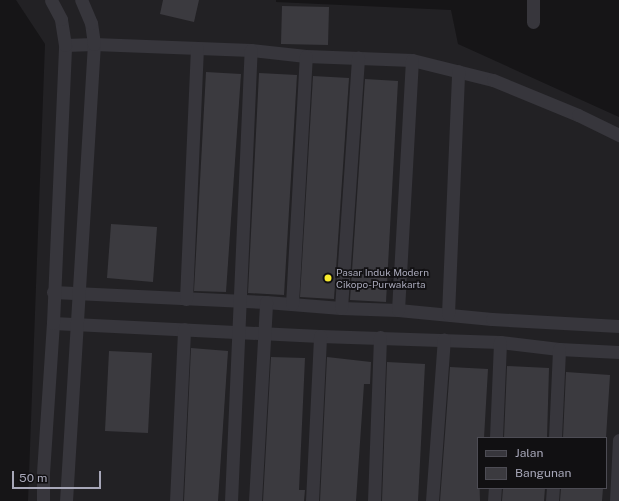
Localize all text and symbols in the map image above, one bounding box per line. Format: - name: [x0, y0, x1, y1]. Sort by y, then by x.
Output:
- place label: Pasar Induk Modern Cikopo-Purwakarta: [336, 266, 429, 290]
- marker: Pasar Induk Modern Cikopo-Purwakarta: [323, 273, 333, 283]
- legend: [477, 437, 607, 489]
- text: Jalan: [515, 446, 543, 460]
- scale bar: [14, 463, 103, 489]
- text: Bangunan: [515, 466, 571, 480]
- text: 50 m: [19, 471, 47, 485]

